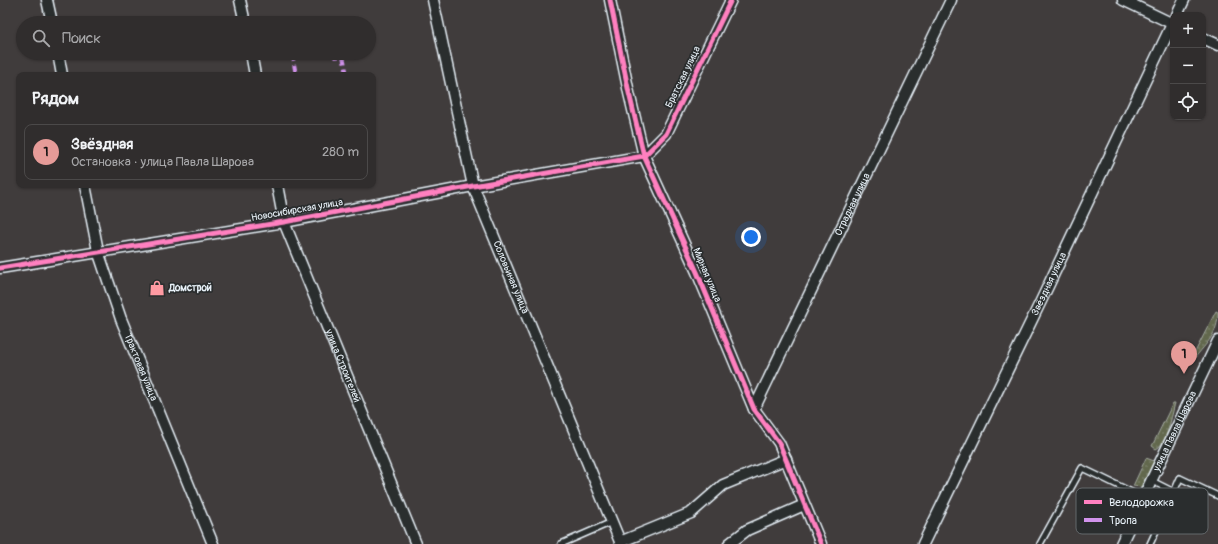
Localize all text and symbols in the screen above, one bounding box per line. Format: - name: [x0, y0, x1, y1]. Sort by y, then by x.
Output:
- map controls: [1170, 12, 1206, 120]
- button: +: [1170, 12, 1206, 48]
- search box: [16, 16, 376, 60]
- icon: search: [30, 27, 52, 49]
- text: Поиск: [62, 29, 101, 48]
- street label: Братская улица: [663, 44, 703, 110]
- button: −: [1170, 48, 1206, 84]
- button: locate: [1170, 84, 1206, 120]
- text: Рядом: [32, 88, 79, 109]
- text: Звёздная: [71, 135, 133, 154]
- text: 1: [43, 144, 49, 160]
- text: 280 m: [322, 144, 359, 160]
- text: Остановка · улица Павла Шарова: [71, 154, 254, 170]
- street label: Отрадная улица: [832, 171, 873, 238]
- street label: Новосибирская улица: [250, 196, 344, 224]
- your location: [741, 227, 761, 247]
- street label: Соловьиная улица: [490, 239, 531, 316]
- street label: Мирная улица: [690, 246, 724, 304]
- street label: Звёздная улица: [1029, 250, 1069, 318]
- shop icon: Домстрой: [148, 279, 166, 297]
- place label: Домстрой: [168, 282, 212, 294]
- street label: улица Строителей: [322, 327, 363, 404]
- street label: Трактовая улица: [121, 332, 160, 403]
- pin: 1: [1171, 341, 1197, 374]
- street label: улица Павла Шарова: [1150, 389, 1199, 474]
- legend: [1076, 488, 1208, 534]
- text: Велодорожка: [1109, 496, 1174, 509]
- text: Тропа: [1109, 514, 1137, 527]

